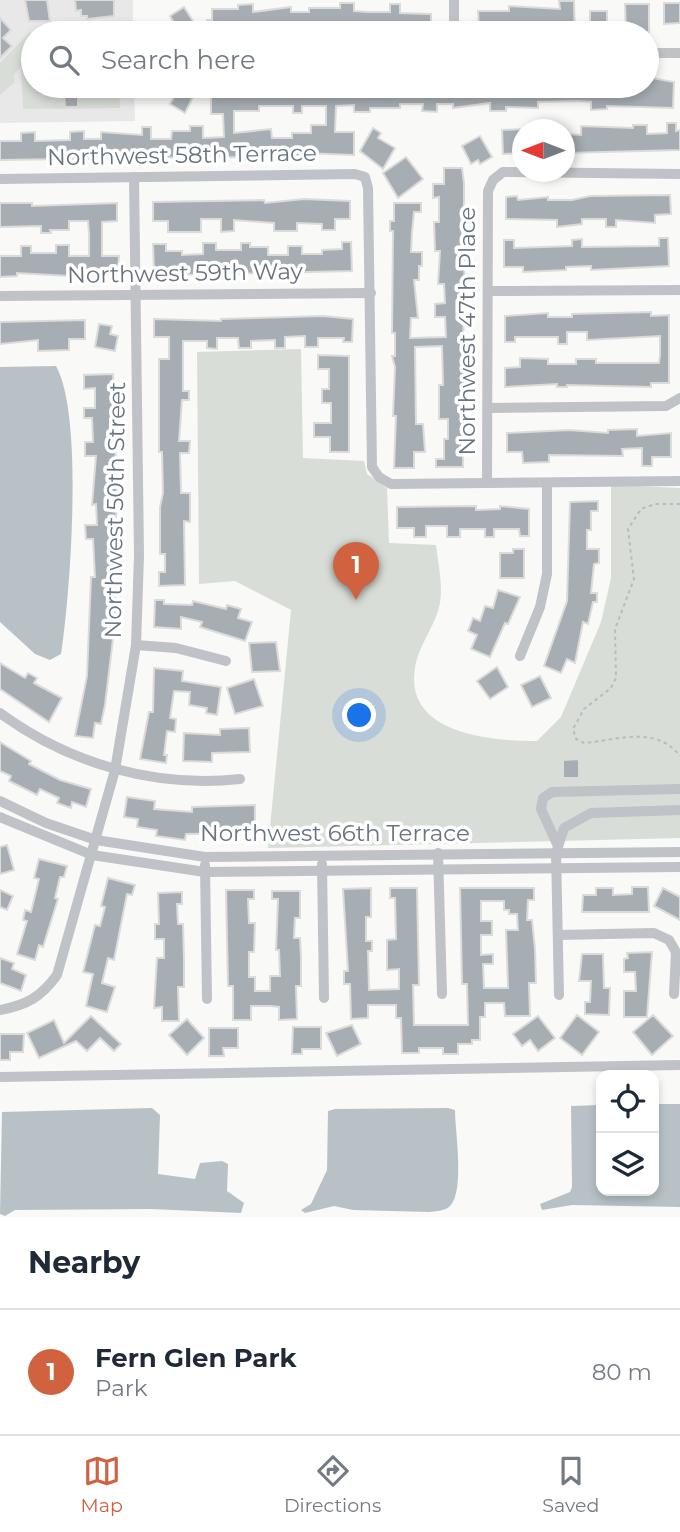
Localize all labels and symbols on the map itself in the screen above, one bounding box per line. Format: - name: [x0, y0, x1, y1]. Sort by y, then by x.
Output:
- north arrow: [512, 119, 575, 182]
- street label: Northwest 58th Terrace: [47, 139, 317, 171]
- street label: Northwest 47th Place: [453, 207, 481, 455]
- street label: Northwest 59th Way: [67, 257, 304, 289]
- street label: Northwest 50th Street: [99, 381, 131, 639]
- pin: 1: [333, 542, 379, 600]
- your location: [342, 698, 376, 732]
- street label: Northwest 66th Terrace: [200, 819, 470, 847]

